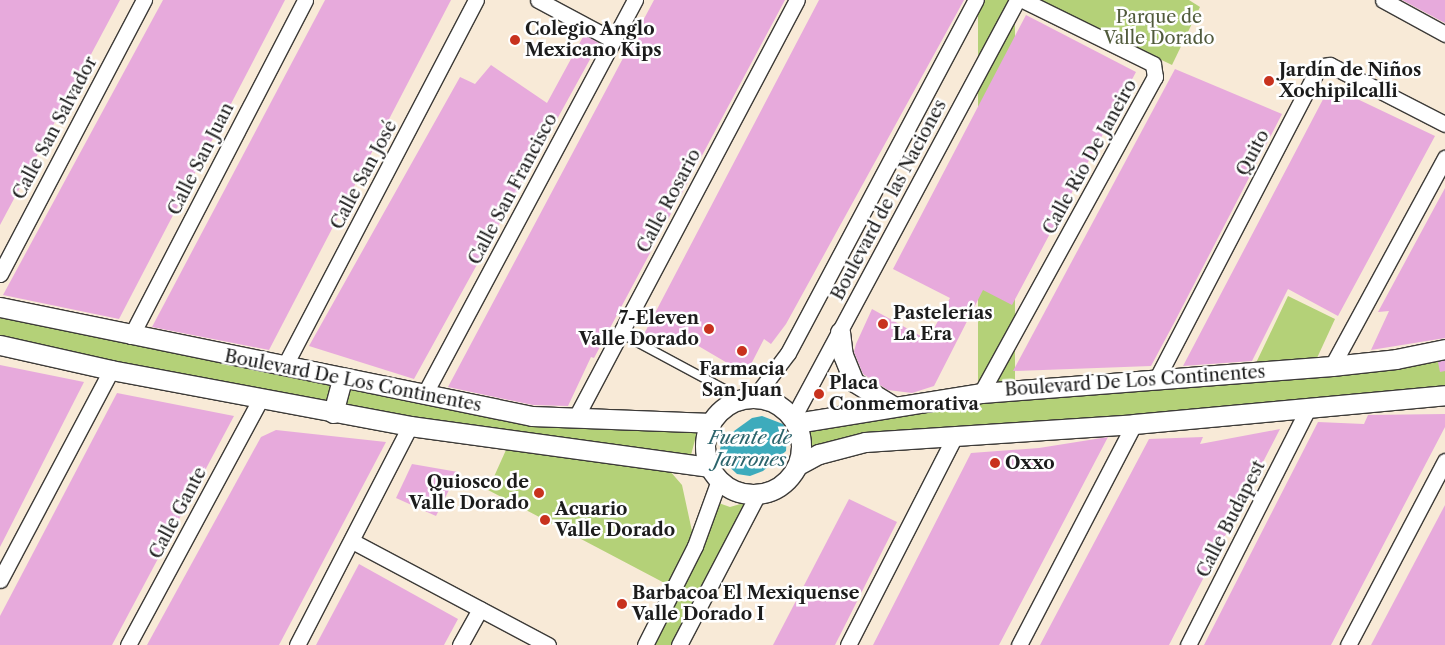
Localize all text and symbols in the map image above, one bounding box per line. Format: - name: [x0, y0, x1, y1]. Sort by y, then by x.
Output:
- park label: Parque de Valle Dorado: [1103, 7, 1215, 50]
- place label: Colegio Anglo Mexicano Kips: [525, 19, 662, 62]
- marker: Colegio Anglo Mexicano Kips: [509, 34, 521, 46]
- street label: Calle San Salvador: [8, 53, 102, 203]
- place label: Jardín de Niños Xochipilcalli: [1279, 60, 1421, 102]
- marker: Jardín de Niños Xochipilcalli: [1263, 75, 1275, 87]
- street label: Calle Río De Janeiro: [1038, 76, 1142, 238]
- street label: Boulevard de las Naciones: [827, 96, 951, 304]
- street label: Calle San Juan: [163, 99, 239, 219]
- street label: Calle San Francisco: [464, 110, 562, 268]
- street label: Calle San José: [326, 117, 402, 233]
- street label: Quito: [1232, 126, 1274, 180]
- street label: Calle Rosario: [633, 145, 705, 257]
- place label: Pastelerías La Era: [893, 303, 993, 346]
- place label: 7-Eleven Valle Dorado: [579, 308, 699, 350]
- marker: Pastelerías La Era: [877, 318, 889, 330]
- marker: 7-Eleven Valle Dorado: [703, 323, 715, 335]
- street label: Boulevard De Los Continentes: [223, 345, 483, 417]
- marker: Farmacia San Juan: [736, 345, 748, 357]
- place label: Farmacia San Juan: [699, 359, 785, 402]
- street label: Boulevard De Los Continentes: [1004, 361, 1266, 401]
- place label: Placa Conmemorativa: [829, 373, 979, 416]
- marker: Placa Conmemorativa: [813, 388, 825, 400]
- water label: Fuente de Jarrones: [708, 427, 792, 471]
- place label: Oxxo: [1005, 452, 1055, 474]
- marker: Oxxo: [989, 457, 1001, 469]
- street label: Calle Budapest: [1192, 457, 1270, 581]
- street label: Calle Gante: [145, 463, 211, 563]
- place label: Quiosco de Valle Dorado: [409, 472, 529, 514]
- marker: Quiosco de Valle Dorado: [533, 487, 545, 499]
- place label: Acuario Valle Dorado: [555, 499, 675, 542]
- marker: Acuario Valle Dorado: [539, 514, 551, 526]
- place label: Barbacoa El Mexiquense Valle Dorado I: [632, 583, 860, 626]
- marker: Barbacoa El Mexiquense Valle Dorado I: [616, 598, 628, 610]

